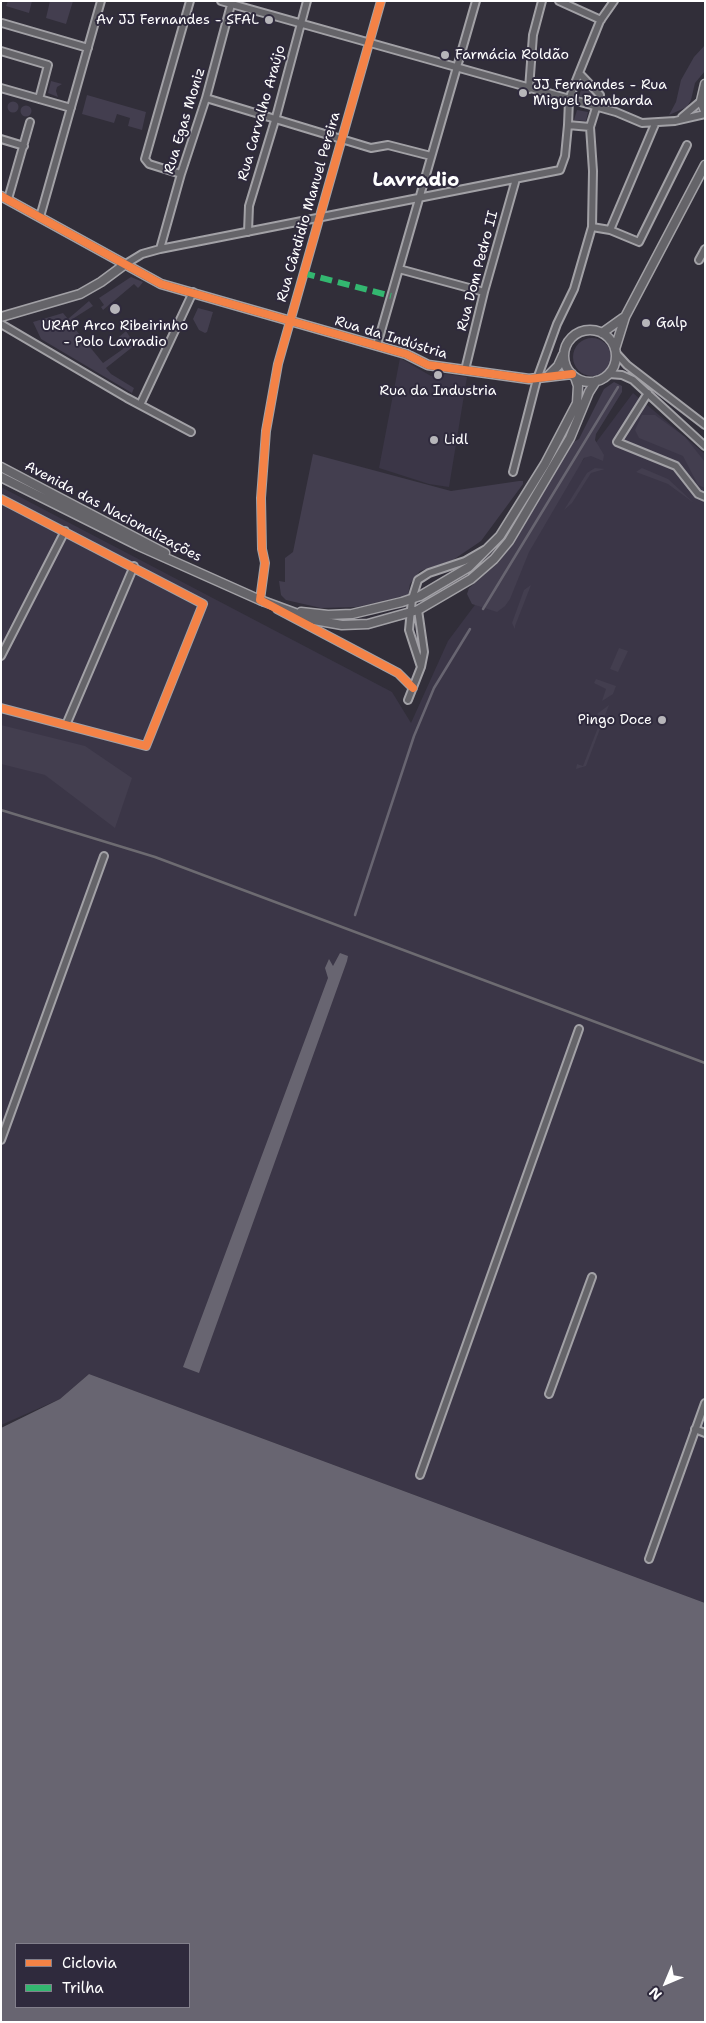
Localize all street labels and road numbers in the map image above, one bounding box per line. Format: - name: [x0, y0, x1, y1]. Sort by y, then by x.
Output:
- street label: Rua Carvalho Araújo: [235, 43, 289, 183]
- street label: Rua Egas Moniz: [161, 66, 209, 176]
- street label: Rua Cândidio Manuel Pereira: [274, 110, 344, 304]
- street label: Rua Dom Pedro II: [454, 209, 502, 333]
- street label: Rua da Indústria: [333, 313, 449, 363]
- street label: Avenida das Nacionalizações: [22, 458, 204, 566]

